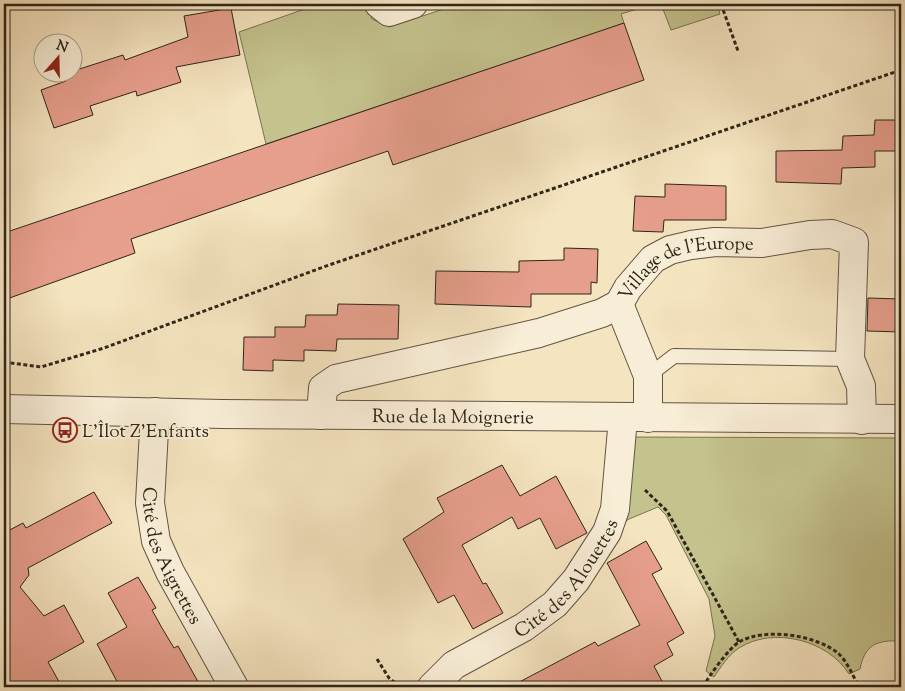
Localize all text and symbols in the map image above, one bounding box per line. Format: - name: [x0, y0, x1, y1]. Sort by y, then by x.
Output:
- north arrow: [32, 32, 82, 82]
- text: N: [53, 36, 70, 59]
- street label: Village de l'Europe: [613, 231, 754, 306]
- street label: Rue de la Moignerie: [372, 404, 534, 432]
- bus stop icon: L'Îlot Z'Enfants: [52, 417, 78, 443]
- place label: L'Îlot Z'Enfants: [82, 419, 209, 446]
- street label: Cité des Aigrettes: [134, 486, 208, 630]
- street label: Cité des Alouettes: [510, 516, 626, 646]

